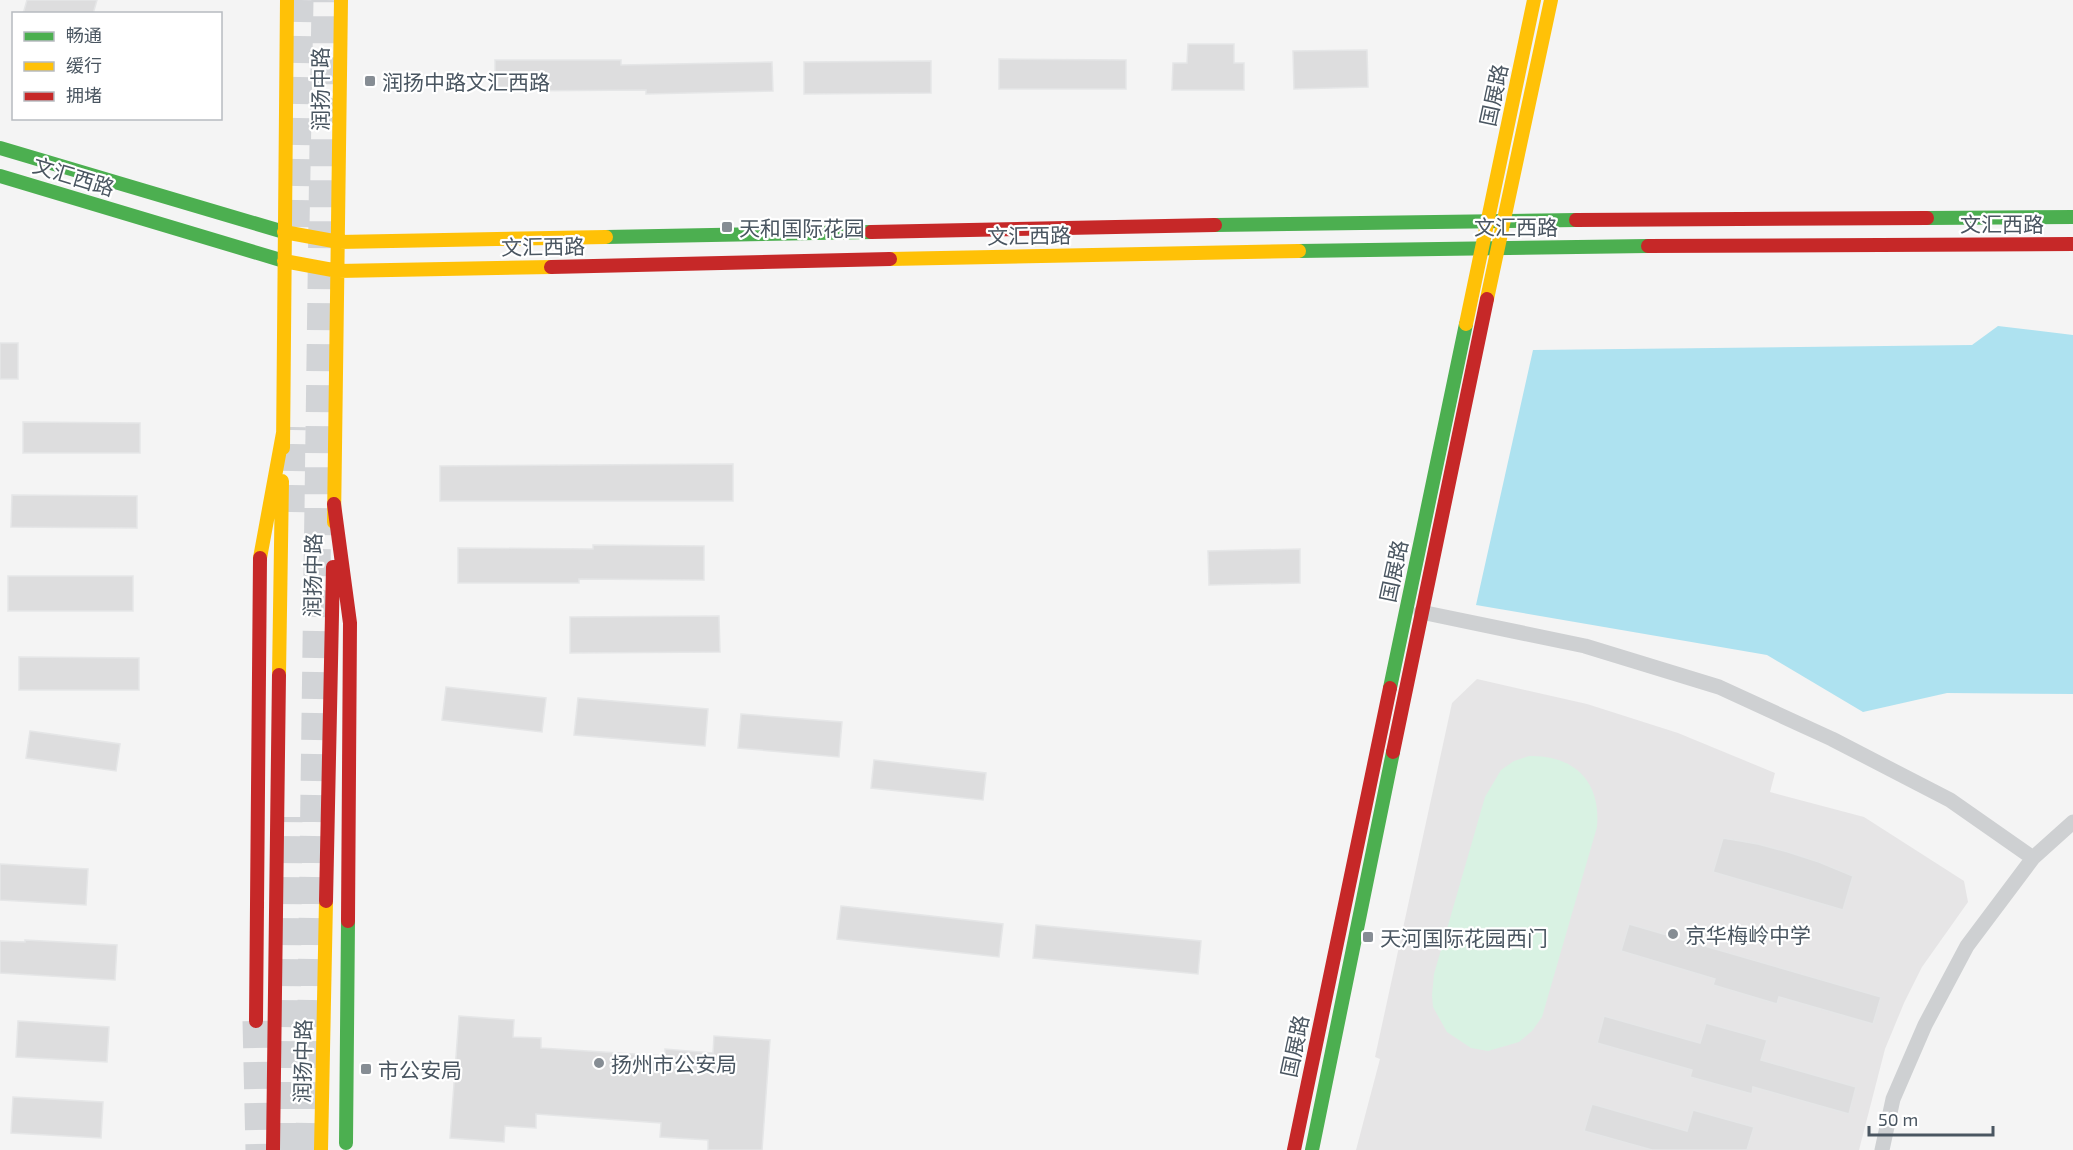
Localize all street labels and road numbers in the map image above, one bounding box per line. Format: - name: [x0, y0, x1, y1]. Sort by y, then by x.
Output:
- street label: 润扬中路: [307, 47, 332, 131]
- street label: 国展路: [1474, 62, 1512, 128]
- street label: 文汇西路: [30, 152, 118, 200]
- street label: 文汇西路: [1960, 211, 2044, 236]
- street label: 文汇西路: [1474, 214, 1558, 239]
- street label: 文汇西路: [987, 222, 1071, 248]
- street label: 文汇西路: [501, 233, 585, 259]
- street label: 润扬中路: [299, 533, 325, 617]
- street label: 国展路: [1374, 538, 1412, 604]
- street label: 国展路: [1275, 1013, 1313, 1079]
- street label: 润扬中路: [289, 1019, 315, 1103]

